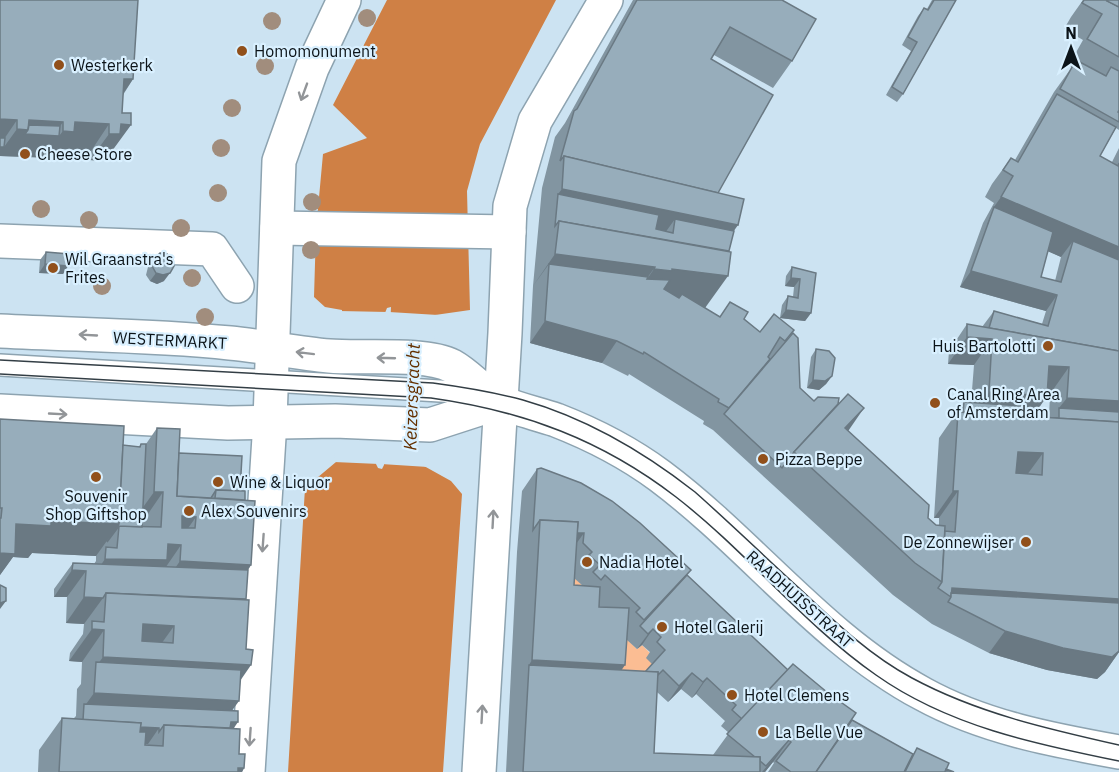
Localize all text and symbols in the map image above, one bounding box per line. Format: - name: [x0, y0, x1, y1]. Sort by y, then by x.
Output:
- north arrow: [1041, 18, 1101, 78]
- text: N: [1065, 23, 1077, 43]
- place label: Homomonument: [254, 41, 376, 61]
- marker: Homomonument: [235, 44, 249, 58]
- place label: Westerkerk: [71, 55, 154, 75]
- marker: Westerkerk: [52, 58, 66, 72]
- one-way arrow: [297, 82, 308, 101]
- place label: Cheese Store: [37, 144, 133, 164]
- marker: Cheese Store: [18, 147, 32, 161]
- place label: Wil Graanstra's Frites: [65, 249, 174, 287]
- marker: Wil Graanstra's Frites: [46, 261, 60, 275]
- street label: WESTERMARKT: [113, 327, 227, 353]
- one-way arrow: [79, 330, 99, 341]
- place label: Huis Bartolotti: [932, 336, 1036, 356]
- marker: Huis Bartolotti: [1041, 339, 1055, 353]
- water label: Keizersgracht: [398, 342, 425, 451]
- one-way arrow: [296, 347, 316, 358]
- one-way arrow: [377, 352, 397, 363]
- place label: Canal Ring Area of Amsterdam: [947, 384, 1061, 422]
- marker: Canal Ring Area of Amsterdam: [928, 396, 942, 410]
- one-way arrow: [48, 409, 68, 420]
- place label: Pizza Beppe: [775, 449, 863, 469]
- marker: Pizza Beppe: [756, 452, 770, 466]
- marker: Souvenir Shop Giftshop: [89, 470, 103, 484]
- place label: Wine & Liquor: [230, 472, 330, 492]
- marker: Wine & Liquor: [211, 475, 225, 489]
- place label: Souvenir Shop Giftshop: [45, 486, 147, 524]
- place label: Alex Souvenirs: [201, 501, 307, 521]
- marker: Alex Souvenirs: [182, 504, 196, 518]
- one-way arrow: [488, 509, 499, 529]
- one-way arrow: [257, 532, 268, 552]
- place label: De Zonnewijser: [903, 532, 1014, 552]
- marker: De Zonnewijser: [1019, 535, 1033, 549]
- street label: RAADHUISSTRAAT: [742, 546, 858, 652]
- place label: Nadia Hotel: [599, 552, 683, 572]
- marker: Nadia Hotel: [580, 555, 594, 569]
- place label: Hotel Galerij: [674, 617, 763, 637]
- marker: Hotel Galerij: [655, 620, 669, 634]
- place label: Hotel Clemens: [744, 685, 849, 705]
- marker: Hotel Clemens: [725, 688, 739, 702]
- one-way arrow: [477, 704, 488, 724]
- place label: La Belle Vue: [775, 722, 863, 742]
- marker: La Belle Vue: [756, 725, 770, 739]
- one-way arrow: [245, 727, 256, 747]

